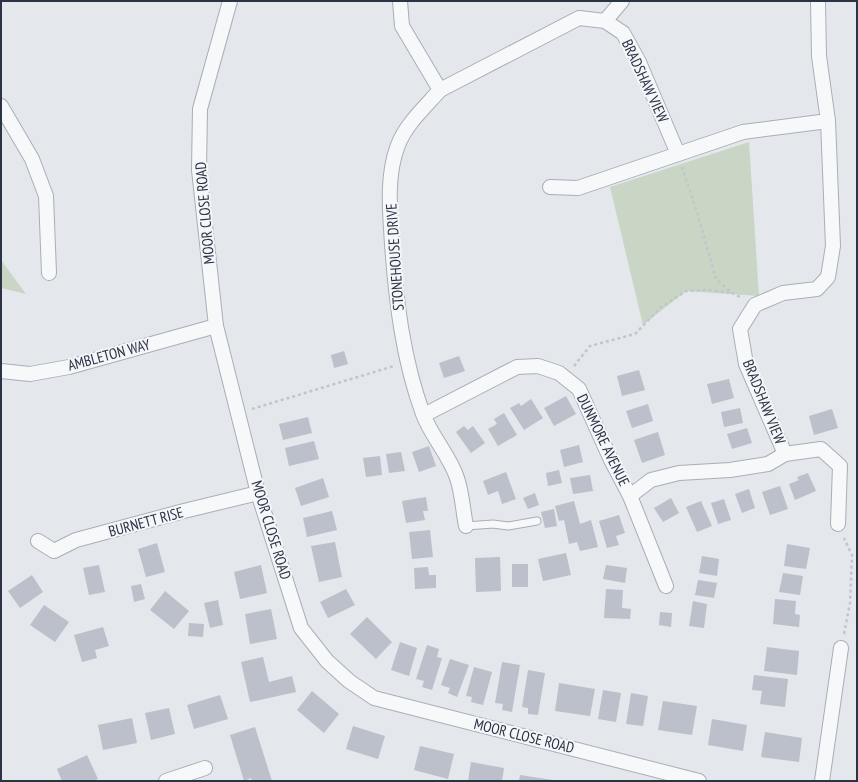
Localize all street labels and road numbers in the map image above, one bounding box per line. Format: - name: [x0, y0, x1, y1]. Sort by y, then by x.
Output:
- street label: BRADSHAW VIEW: [618, 36, 673, 125]
- street label: MOOR CLOSE ROAD: [191, 161, 218, 265]
- street label: STONEHOUSE DRIVE: [381, 203, 408, 311]
- street label: AMBLETON WAY: [66, 334, 152, 375]
- street label: BRADSHAW VIEW: [739, 357, 790, 447]
- street label: DUNMORE AVENUE: [573, 391, 634, 489]
- street label: MOOR CLOSE ROAD: [247, 478, 296, 582]
- street label: BURNETT RISE: [106, 502, 185, 541]
- street label: MOOR CLOSE ROAD: [472, 714, 576, 757]

